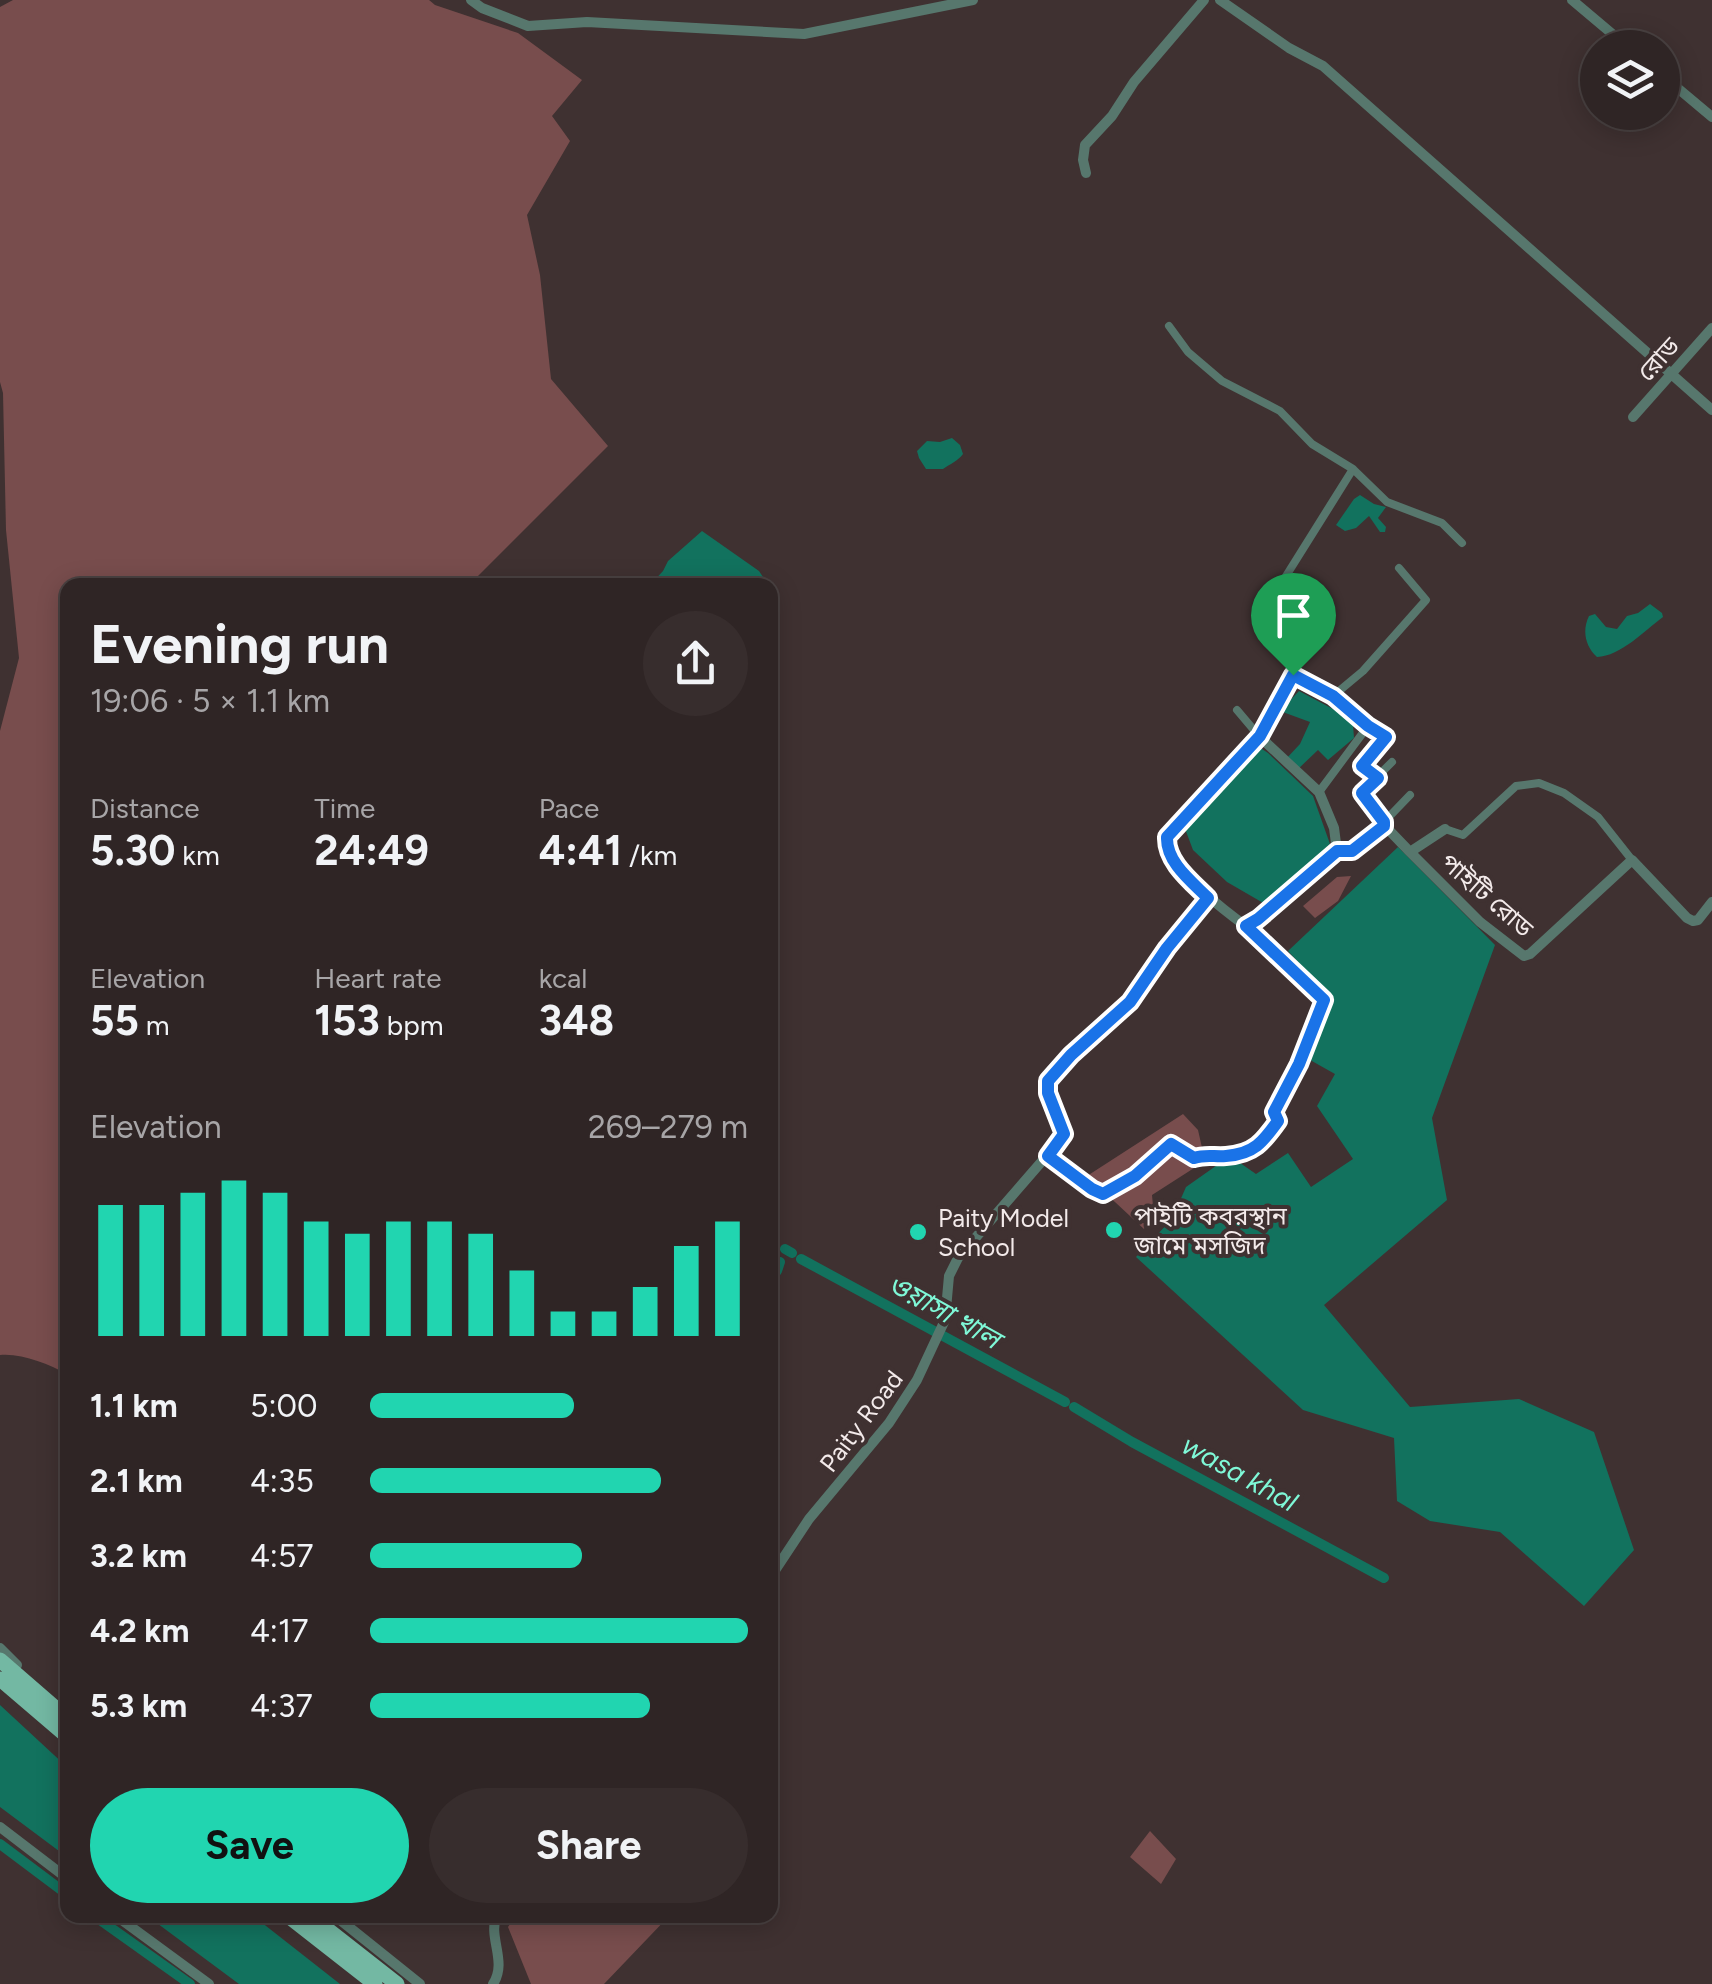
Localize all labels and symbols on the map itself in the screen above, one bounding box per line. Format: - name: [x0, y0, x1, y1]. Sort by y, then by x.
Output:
- street label: রোড: [1631, 330, 1686, 387]
- pin: [1251, 573, 1336, 676]
- street label: পাইটি রোড: [1435, 847, 1540, 944]
- place label: পাইটি কবরস্থান জামে মসজিদ: [1133, 1201, 1288, 1260]
- place label: Paity Model School: [938, 1203, 1069, 1262]
- marker: পাইটি কবরস্থান জামে মসজিদ: [1103, 1219, 1125, 1241]
- marker: Paity Model School: [907, 1221, 929, 1243]
- water label: ওয়াসা খাল: [882, 1266, 1011, 1359]
- street label: Paity Road: [813, 1364, 909, 1478]
- water label: wasa khal: [1176, 1427, 1304, 1519]

